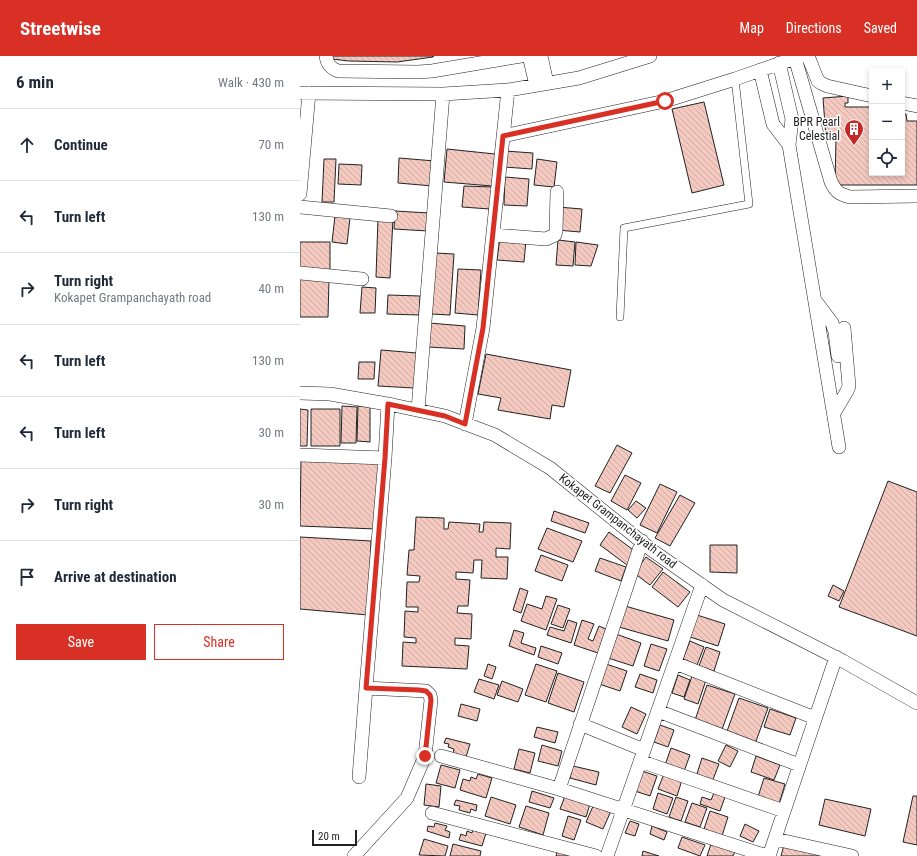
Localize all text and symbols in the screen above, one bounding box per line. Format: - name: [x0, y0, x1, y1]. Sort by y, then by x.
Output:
- text: Streetwise: [20, 17, 101, 40]
- text: Map: [740, 20, 764, 36]
- text: Directions: [786, 20, 842, 36]
- text: Saved: [864, 20, 897, 36]
- map controls: [869, 68, 905, 176]
- button: +: [869, 68, 905, 104]
- text: 6 min: [16, 72, 54, 92]
- text: Walk · 430 m: [218, 75, 284, 90]
- route start: [656, 92, 674, 110]
- button: −: [869, 104, 905, 140]
- place label: BPR Pearl Celestial: [793, 115, 840, 143]
- building icon: BPR Pearl Celestial: [843, 118, 865, 146]
- icon: ahead: [16, 134, 38, 156]
- text: Continue: [54, 136, 108, 154]
- text: 70 m: [258, 137, 284, 152]
- button: locate: [869, 140, 905, 176]
- icon: left: [16, 206, 38, 228]
- text: Turn left: [54, 208, 105, 226]
- text: 130 m: [252, 209, 284, 224]
- text: Turn right: [54, 272, 113, 290]
- icon: right: [16, 278, 38, 300]
- text: 40 m: [258, 281, 284, 296]
- text: Kokapet Grampanchayath road: [54, 290, 211, 305]
- icon: left: [16, 350, 38, 372]
- text: Turn left: [54, 352, 105, 370]
- text: 130 m: [252, 353, 284, 368]
- icon: left: [16, 422, 38, 444]
- text: Turn left: [54, 424, 105, 442]
- text: 30 m: [258, 425, 284, 440]
- street label: Kokapet Grampanchayath road: [556, 471, 680, 571]
- icon: right: [16, 494, 38, 516]
- text: Turn right: [54, 496, 113, 514]
- text: 30 m: [258, 497, 284, 512]
- icon: arrive: [16, 566, 38, 588]
- text: Arrive at destination: [54, 568, 177, 586]
- button: Save: [16, 624, 146, 660]
- button: Share: [154, 624, 284, 660]
- route end: [416, 747, 434, 765]
- scale bar: [312, 828, 357, 847]
- text: 20 m: [318, 830, 340, 843]

